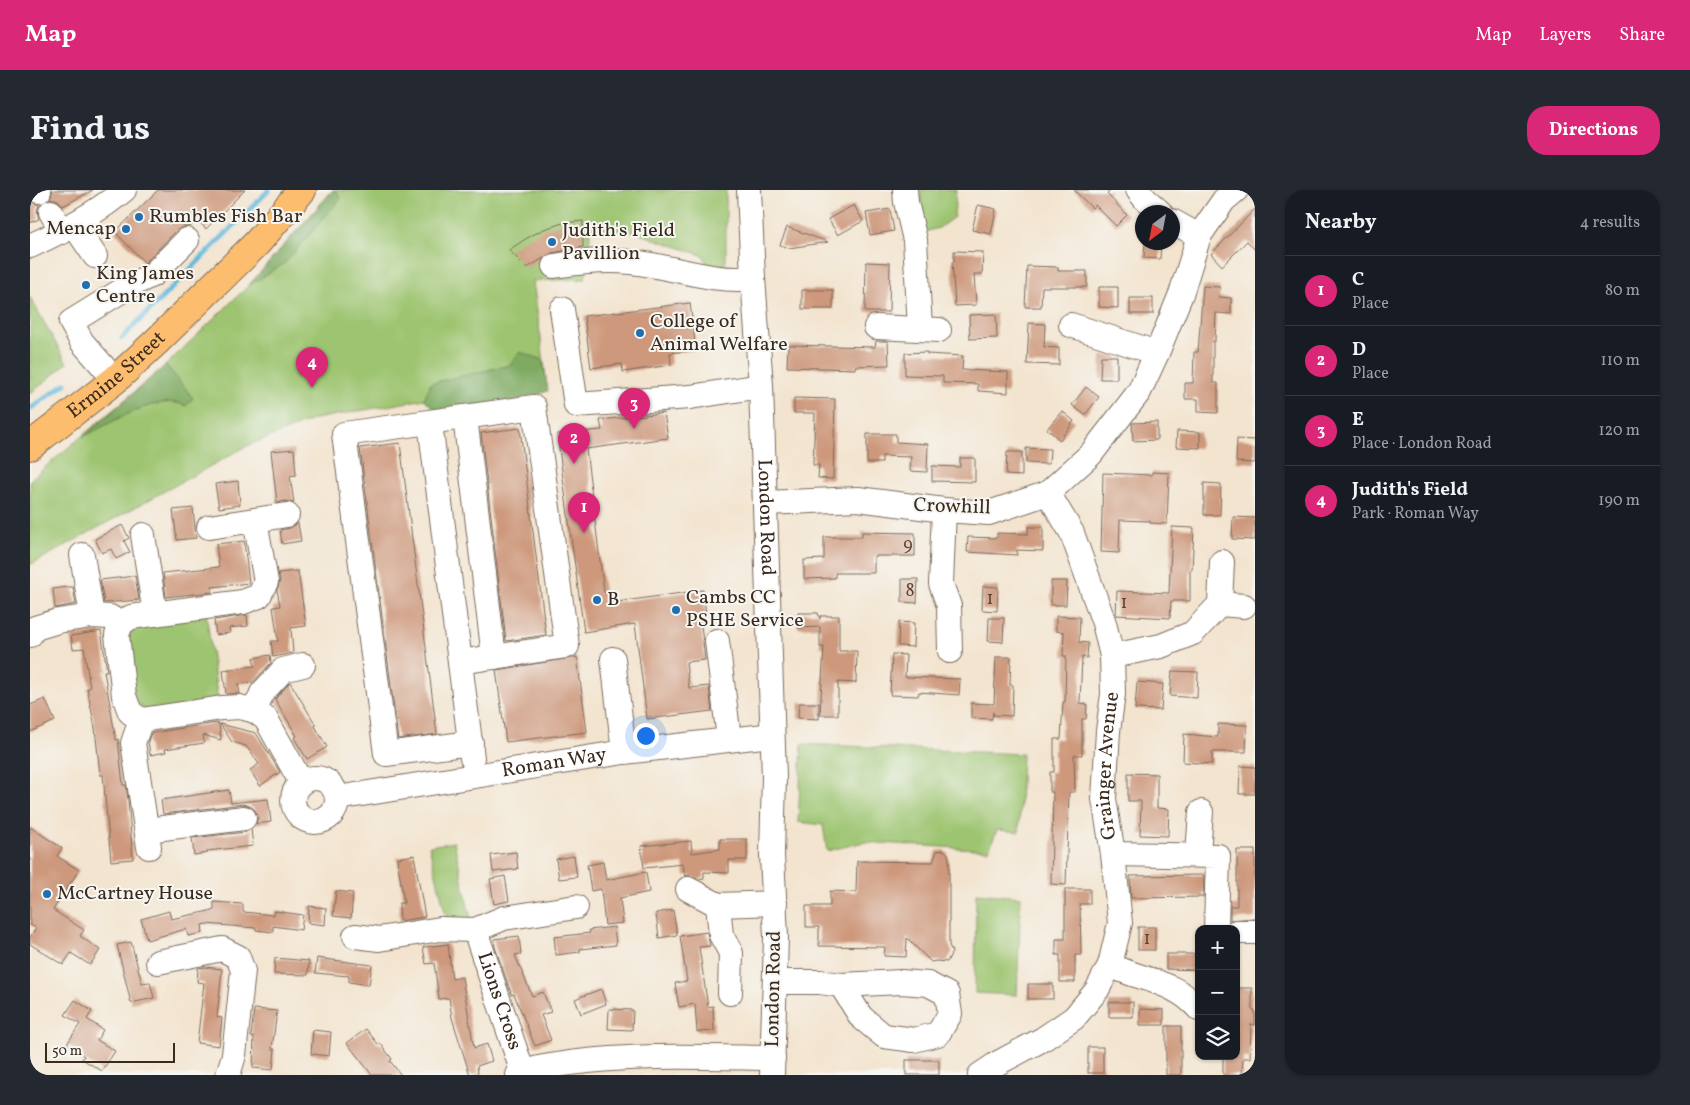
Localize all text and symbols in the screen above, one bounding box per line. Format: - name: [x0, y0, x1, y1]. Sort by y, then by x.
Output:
- text: Map: [25, 18, 76, 52]
- text: Map: [1475, 23, 1511, 48]
- text: Layers: [1539, 23, 1591, 48]
- text: Share: [1619, 23, 1665, 48]
- text: Find us: [30, 106, 150, 154]
- button: Directions: [1527, 106, 1660, 155]
- place label: Rumbles Fish Bar: [149, 203, 302, 231]
- north arrow: [1135, 205, 1180, 250]
- text: Nearby: [1305, 208, 1376, 237]
- marker: Rumbles Fish Bar: [133, 211, 145, 223]
- text: 4 results: [1580, 212, 1640, 234]
- place label: Mencap: [46, 215, 116, 243]
- place label: Judith's Field Pavillion: [562, 217, 675, 268]
- marker: Mencap: [120, 223, 132, 235]
- marker: Judith's Field Pavillion: [546, 236, 558, 248]
- place label: King James Centre: [96, 260, 194, 311]
- text: C: [1352, 267, 1364, 293]
- marker: King James Centre: [80, 279, 92, 291]
- text: 1: [1318, 280, 1324, 302]
- text: 80 m: [1605, 280, 1640, 302]
- text: Place: [1352, 293, 1389, 315]
- place label: College of Animal Welfare: [650, 308, 788, 359]
- street label: Ermine Street: [62, 325, 173, 426]
- marker: College of Animal Welfare: [634, 327, 646, 339]
- text: D: [1352, 337, 1366, 363]
- pin: 4: [296, 347, 328, 388]
- text: 2: [1317, 350, 1325, 372]
- text: 110 m: [1601, 350, 1640, 372]
- text: Place: [1352, 363, 1389, 385]
- pin: 3: [618, 388, 650, 429]
- text: E: [1352, 407, 1364, 433]
- text: 3: [1317, 420, 1325, 442]
- text: 120 m: [1598, 420, 1640, 442]
- pin: 2: [558, 423, 590, 464]
- text: Place · London Road: [1352, 433, 1492, 455]
- street label: London Road: [749, 459, 781, 576]
- text: Judith's Field: [1352, 477, 1468, 503]
- text: 4: [1316, 490, 1326, 512]
- text: 190 m: [1598, 490, 1640, 512]
- pin: 1: [568, 492, 600, 533]
- street label: Crowhill: [913, 492, 991, 522]
- text: Park · Roman Way: [1352, 503, 1479, 525]
- house number: 9: [903, 533, 913, 558]
- house number: 8: [905, 579, 915, 604]
- place label: Cambs CC PSHE Service: [686, 584, 804, 635]
- place label: B: [607, 586, 619, 614]
- house number: 1: [987, 587, 993, 612]
- house number: 1: [1121, 591, 1127, 616]
- marker: B: [591, 594, 603, 606]
- marker: Cambs CC PSHE Service: [670, 604, 682, 616]
- street label: Grainger Avenue: [1090, 690, 1127, 842]
- your location: [633, 723, 659, 749]
- street label: Roman Way: [500, 741, 609, 785]
- place label: McCartney House: [57, 880, 213, 908]
- marker: McCartney House: [41, 888, 53, 900]
- map controls: [1195, 925, 1240, 1060]
- button: +: [1195, 925, 1240, 970]
- house number: 1: [1144, 927, 1150, 952]
- street label: London Road: [759, 930, 789, 1048]
- street label: Lions Cross: [469, 948, 528, 1054]
- button: −: [1195, 970, 1240, 1015]
- button: layers: [1195, 1015, 1240, 1060]
- scale bar: [45, 1040, 175, 1063]
- text: 50 m: [52, 1042, 82, 1061]

